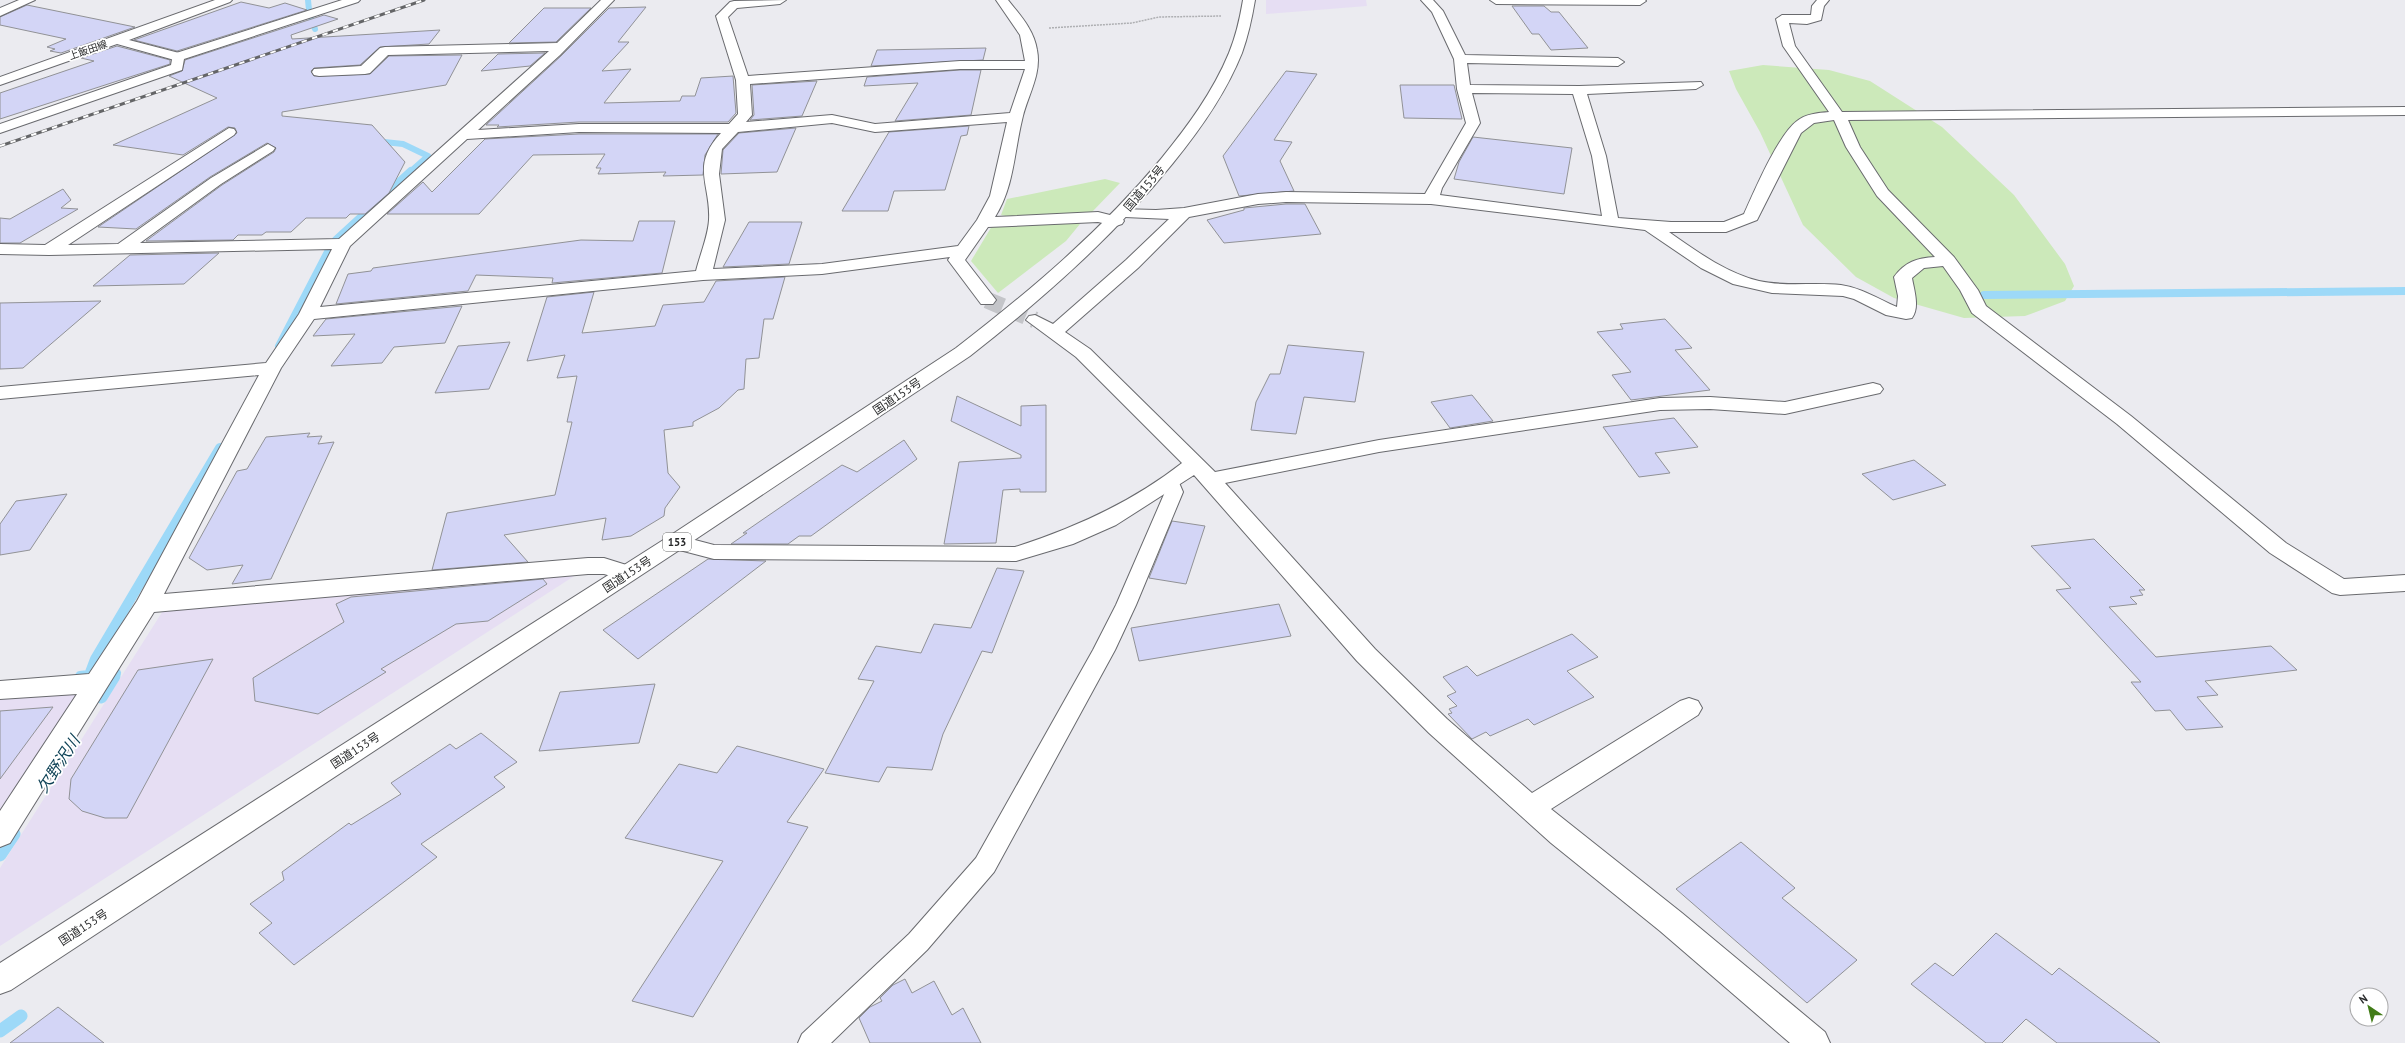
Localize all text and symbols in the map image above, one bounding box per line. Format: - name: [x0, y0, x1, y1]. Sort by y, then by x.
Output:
- street label: 上飯田線: [67, 37, 109, 63]
- street label: 国道153号: [1120, 162, 1168, 214]
- street label: 国道153号: [870, 374, 924, 418]
- road number: 153: [663, 533, 691, 551]
- street label: 国道153号: [600, 553, 654, 595]
- street label: 国道153号: [328, 729, 382, 771]
- water label: 欠野沢川: [32, 730, 85, 796]
- street label: 国道153号: [56, 906, 110, 948]
- north arrow: [2349, 987, 2389, 1027]
- text: N: [2356, 991, 2370, 1007]

